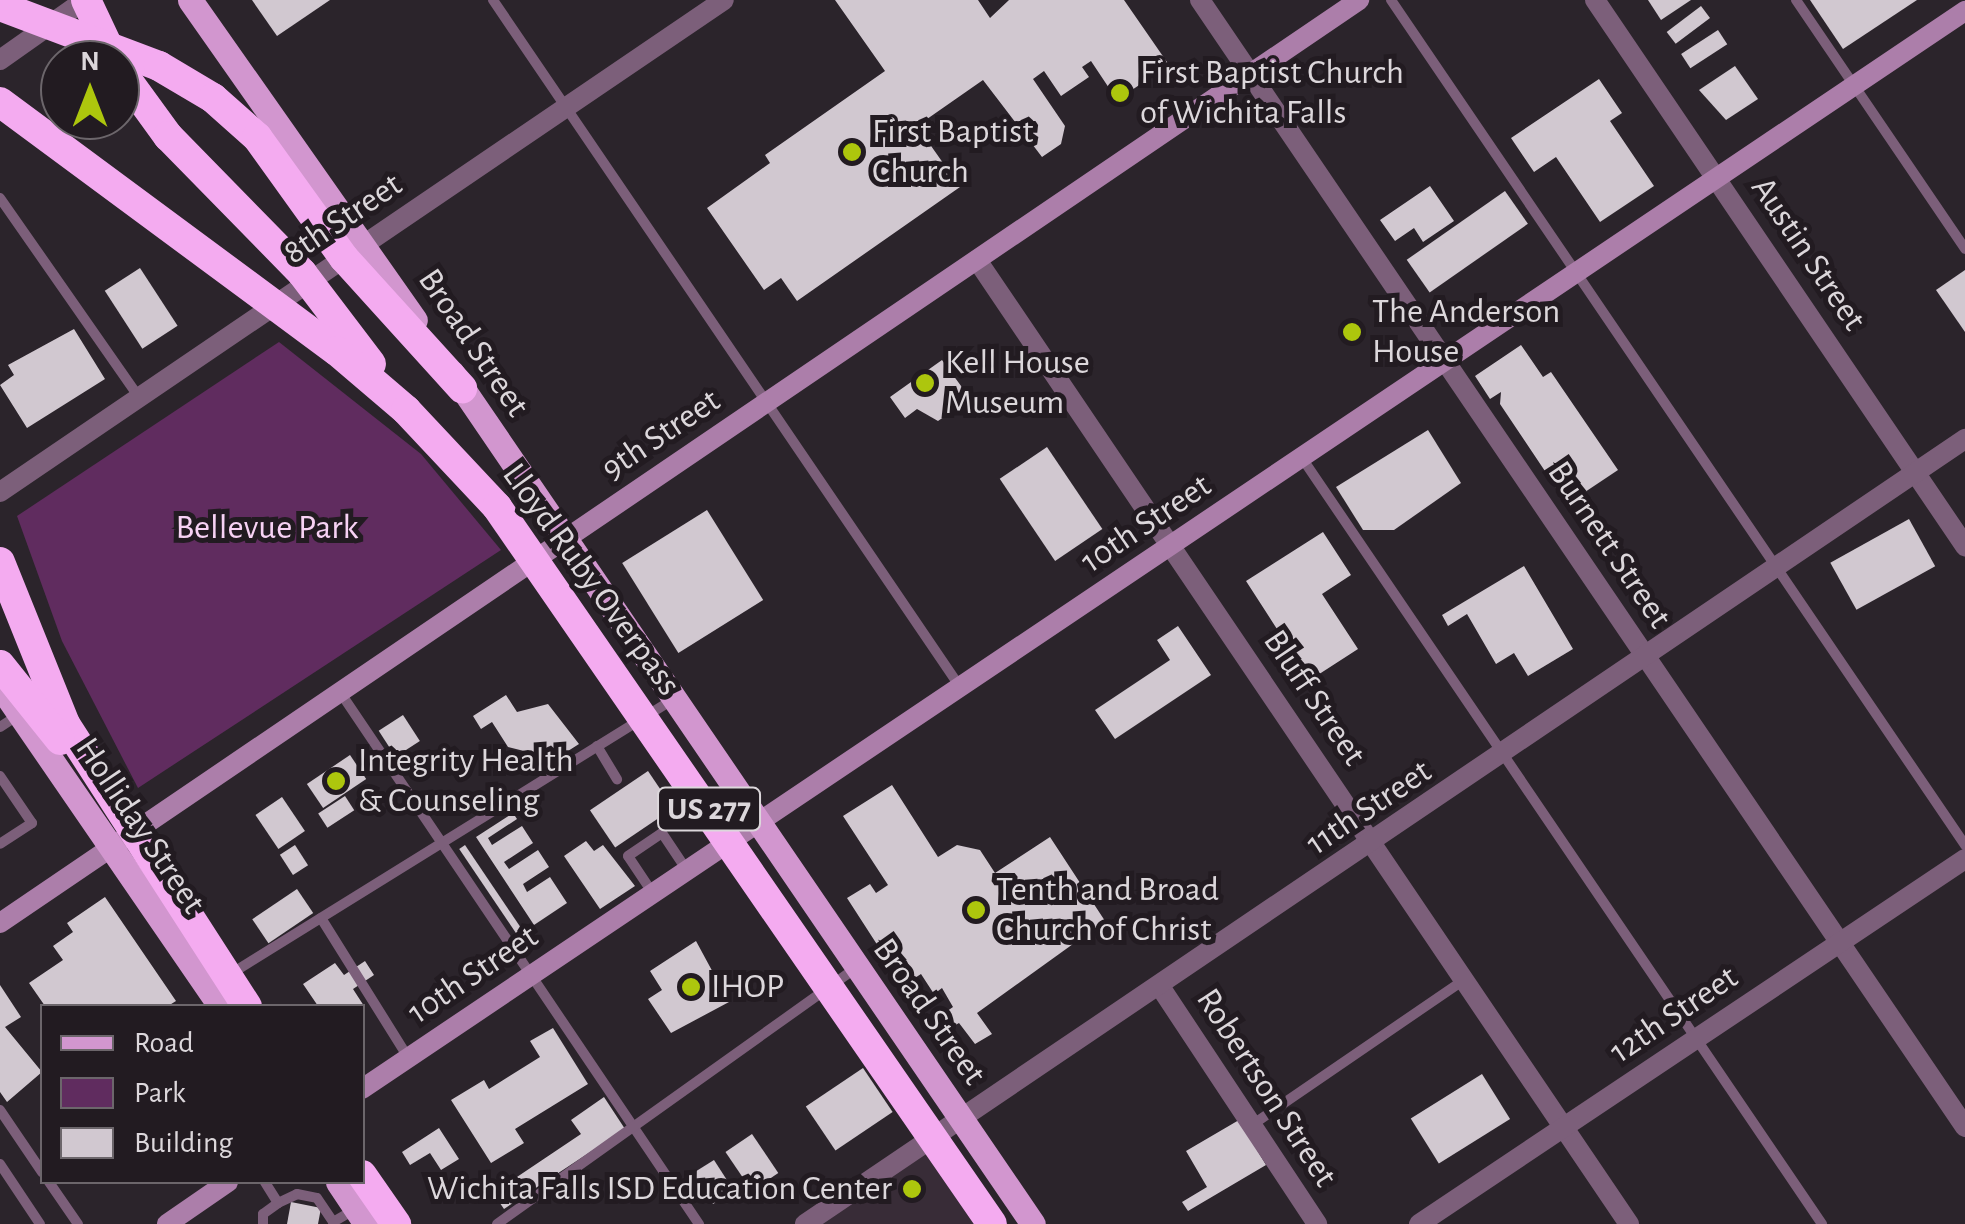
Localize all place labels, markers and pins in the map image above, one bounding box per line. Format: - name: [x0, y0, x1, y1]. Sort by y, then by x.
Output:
- place label: First Baptist Church of Wichita Falls: [1140, 52, 1404, 134]
- marker: First Baptist Church of Wichita Falls: [1109, 82, 1131, 104]
- place label: First Baptist Church: [872, 111, 1033, 193]
- marker: First Baptist Church: [841, 141, 863, 163]
- place label: The Anderson House: [1372, 291, 1560, 373]
- marker: The Anderson House: [1341, 321, 1363, 343]
- place label: Kell House Museum: [945, 342, 1090, 424]
- marker: Kell House Museum: [914, 372, 936, 394]
- place label: Integrity Health & Counseling: [358, 740, 574, 822]
- marker: Integrity Health & Counseling: [323, 768, 349, 794]
- place label: Tenth and Broad Church of Christ: [996, 869, 1219, 951]
- marker: Tenth and Broad Church of Christ: [965, 899, 987, 921]
- place label: IHOP: [711, 966, 784, 1008]
- marker: IHOP: [680, 976, 702, 998]
- place label: Wichita Falls ISD Education Center: [427, 1168, 892, 1210]
- marker: Wichita Falls ISD Education Center: [901, 1178, 923, 1200]

